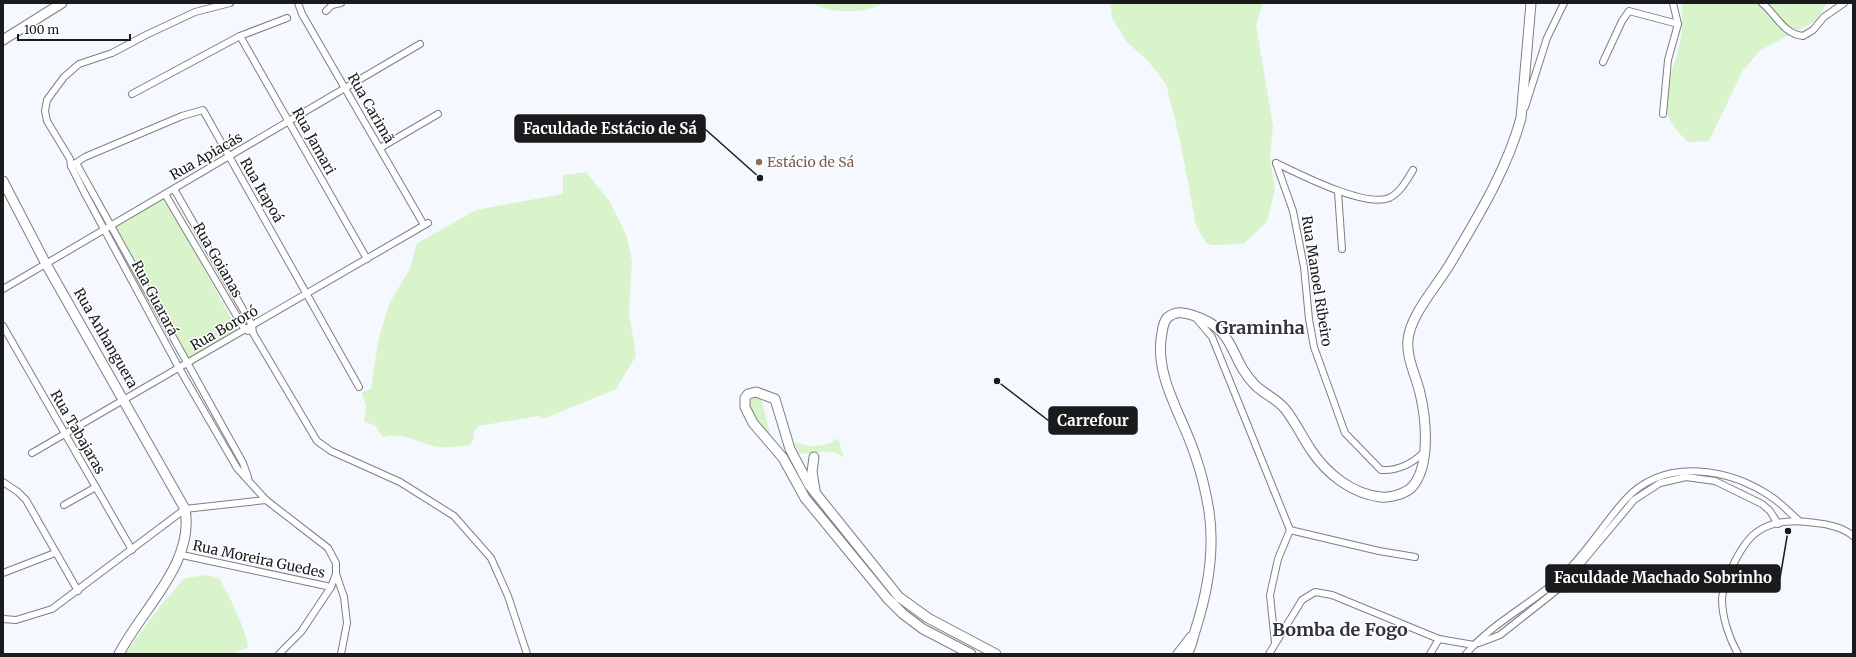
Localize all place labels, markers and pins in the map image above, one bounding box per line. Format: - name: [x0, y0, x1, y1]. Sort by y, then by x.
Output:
- callout: Faculdade Estácio de Sá: [515, 115, 705, 142]
- place label: Estácio de Sá: [767, 153, 855, 171]
- marker: Estácio de Sá: [754, 157, 764, 167]
- callout: Carrefour: [1049, 407, 1137, 434]
- callout: Faculdade Machado Sobrinho: [1546, 565, 1780, 592]

